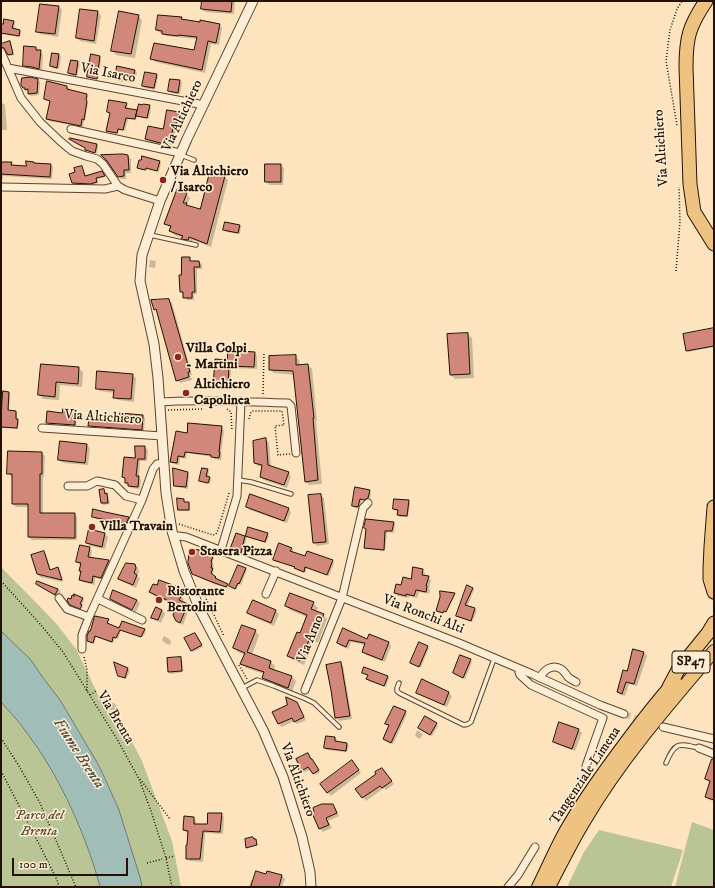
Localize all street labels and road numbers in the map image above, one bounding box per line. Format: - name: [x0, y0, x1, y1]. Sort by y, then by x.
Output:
- street label: Via Isarco: [79, 60, 137, 88]
- street label: Via Altichiero: [159, 77, 207, 155]
- street label: Via Altichiero: [651, 109, 673, 187]
- street label: Via Altichiero: [64, 407, 142, 429]
- street label: Via Ronchi Alti: [380, 592, 466, 638]
- street label: Via Arno: [294, 613, 328, 665]
- road number: SP47: [672, 651, 710, 673]
- street label: Via Brenta: [93, 688, 137, 748]
- street label: Tangenziale Limena: [547, 724, 625, 828]
- street label: Via Altichiero: [276, 741, 318, 819]

